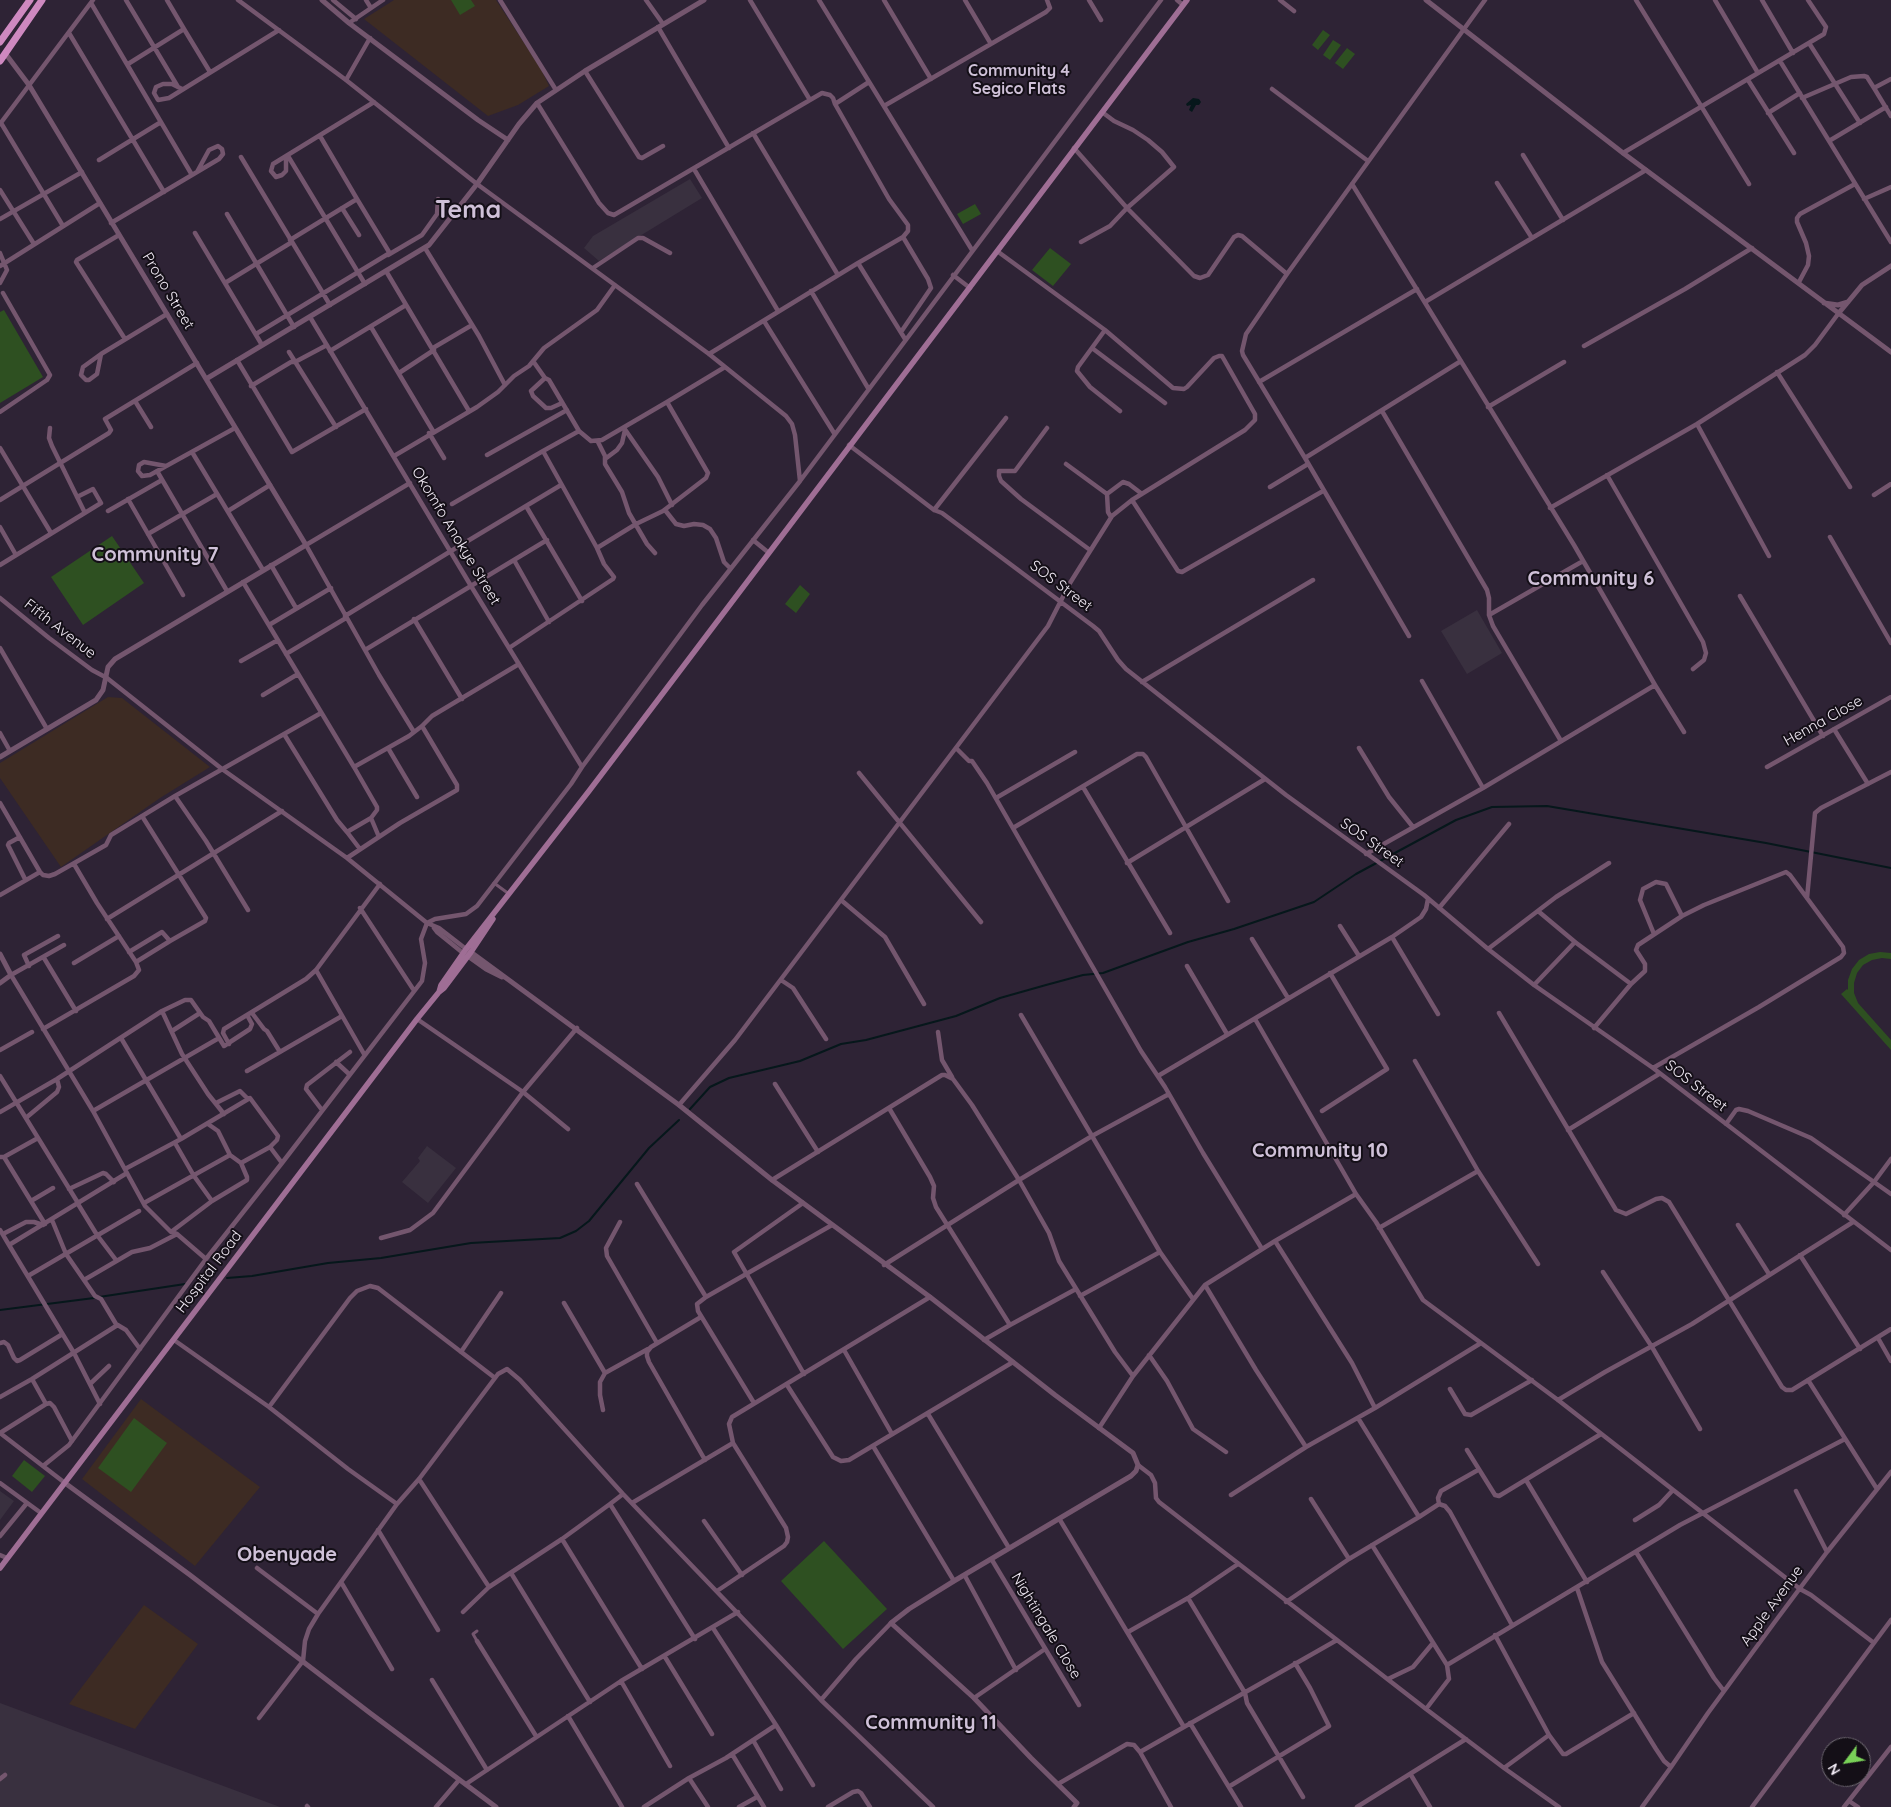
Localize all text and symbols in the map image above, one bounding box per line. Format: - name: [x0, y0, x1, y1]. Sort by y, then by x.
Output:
- district label: Community 4 Segico Flats: [968, 61, 1070, 99]
- district label: Tema: [435, 195, 501, 225]
- street label: Prono Street: [138, 249, 198, 333]
- street label: Okomfo Anokye Street: [408, 464, 504, 608]
- district label: Community 7: [92, 543, 218, 567]
- street label: SOS Street: [1026, 557, 1096, 615]
- district label: Community 6: [1528, 567, 1654, 591]
- street label: Fifth Avenue: [21, 595, 99, 663]
- street label: Henna Close: [1780, 692, 1866, 750]
- street label: SOS Street: [1337, 815, 1407, 871]
- street label: SOS Street: [1662, 1056, 1730, 1116]
- district label: Community 10: [1252, 1139, 1388, 1163]
- street label: Hospital Road: [172, 1227, 246, 1317]
- district label: Obenyade: [237, 1543, 337, 1567]
- street label: Apple Avenue: [1737, 1562, 1807, 1650]
- street label: Nightingale Close: [1007, 1570, 1085, 1682]
- district label: Community 11: [865, 1711, 997, 1735]
- north arrow: [1821, 1737, 1871, 1787]
- text: N: [1824, 1760, 1844, 1778]

